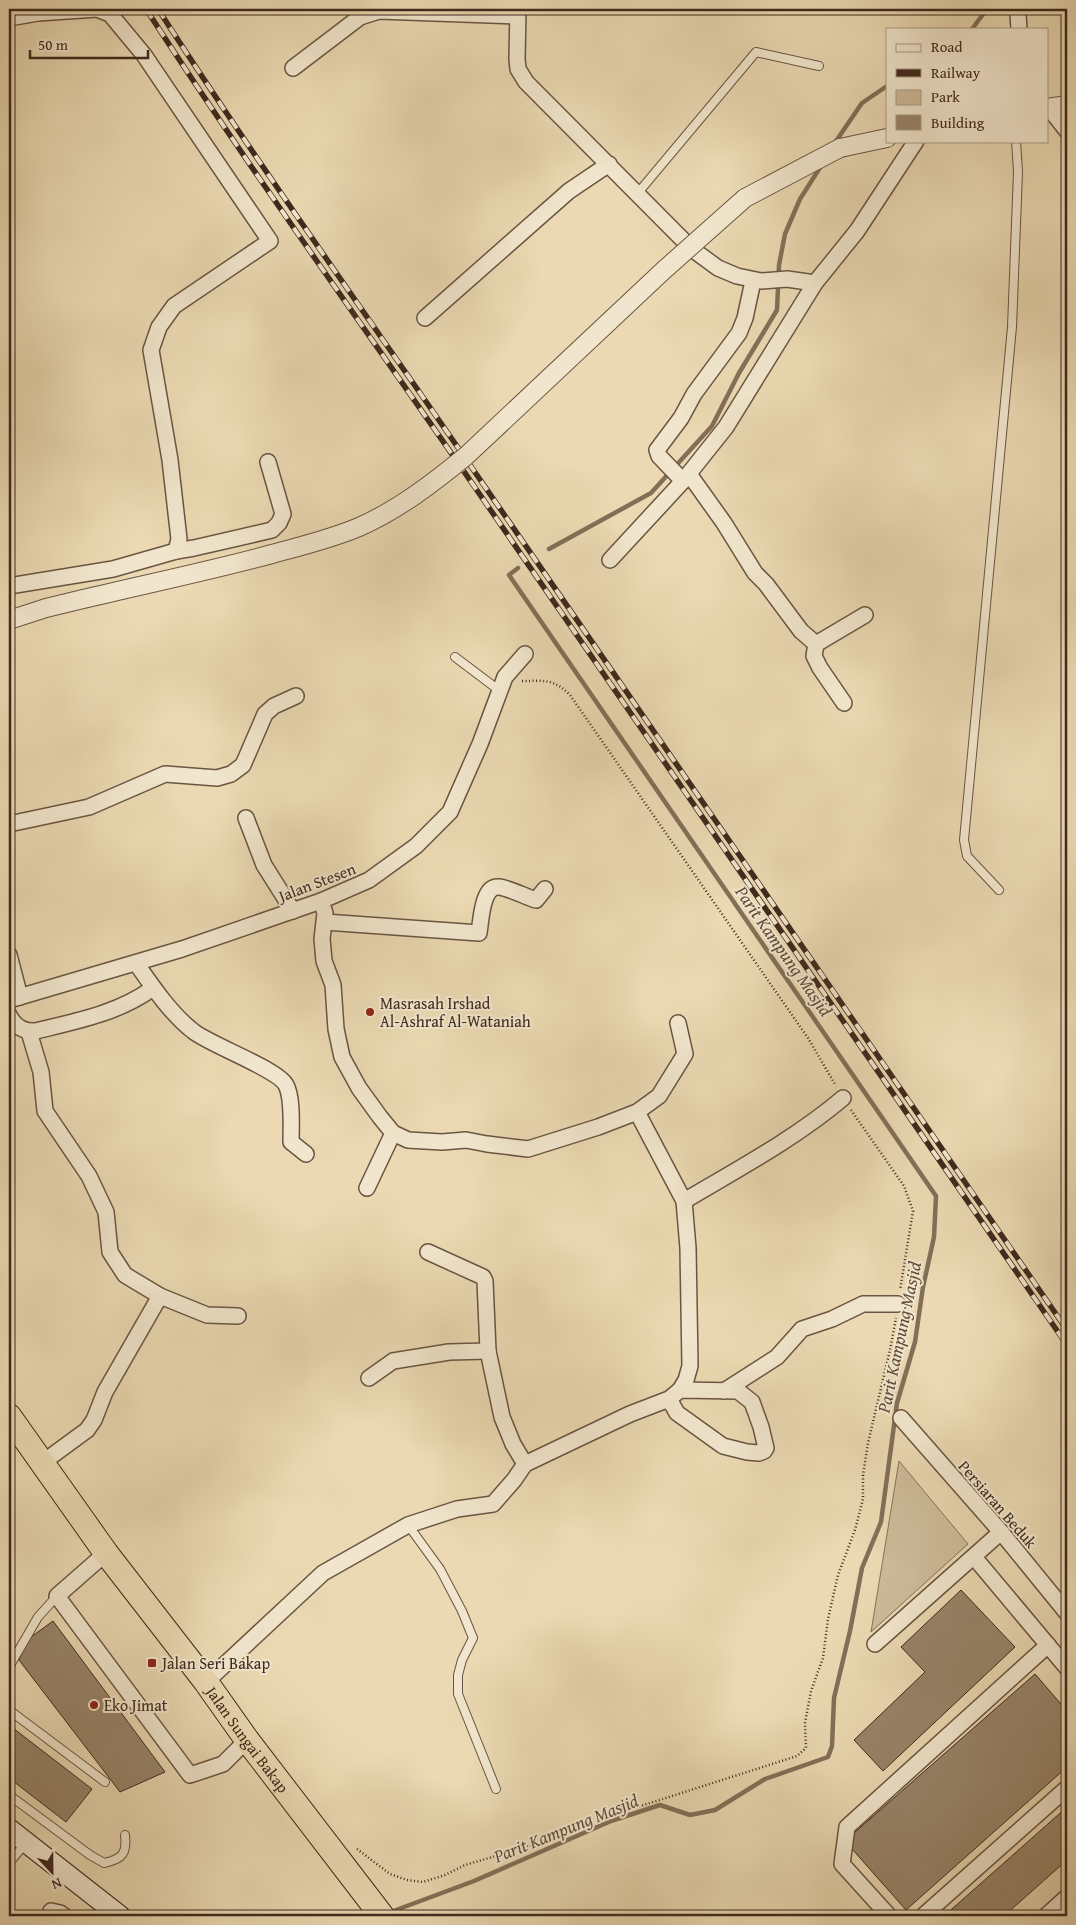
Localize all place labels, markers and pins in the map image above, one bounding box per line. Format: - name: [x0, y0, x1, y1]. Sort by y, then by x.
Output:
- place label: Masrasah Irshad Al-Ashraf Al-Wataniah: [380, 991, 531, 1033]
- marker: Masrasah Irshad Al-Ashraf Al-Wataniah: [364, 1006, 376, 1018]
- place label: Jalan Seri Bakap: [160, 1651, 270, 1675]
- marker: Jalan Seri Bakap: [146, 1657, 158, 1669]
- place label: Eko Jimat: [104, 1693, 168, 1717]
- marker: Eko Jimat: [88, 1699, 100, 1711]

